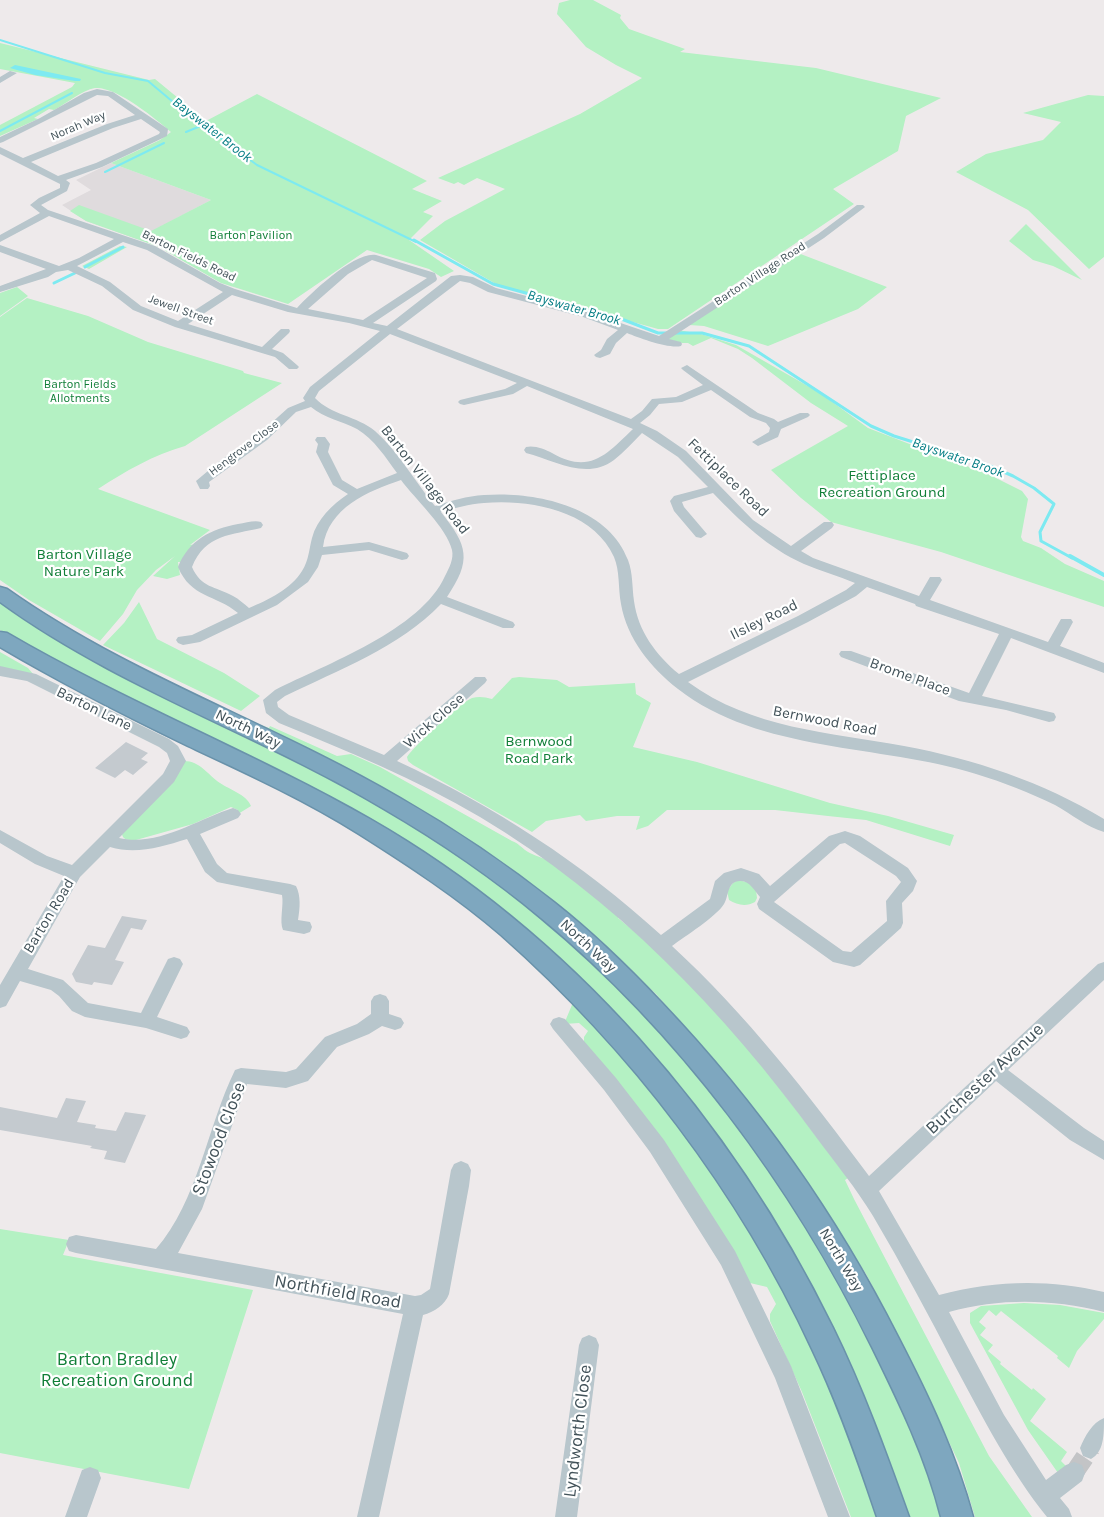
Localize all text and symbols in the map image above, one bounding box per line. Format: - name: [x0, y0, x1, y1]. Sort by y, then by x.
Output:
- water label: Bayswater Brook: [169, 94, 255, 166]
- street label: Norah Way: [48, 108, 108, 144]
- street label: Barton Fields Road: [140, 227, 238, 285]
- park label: Barton Pavilion: [209, 229, 293, 243]
- street label: Barton Village Road: [711, 239, 809, 309]
- water label: Bayswater Brook: [525, 287, 623, 329]
- street label: Jewell Street: [146, 292, 216, 328]
- park label: Barton Fields Allotments: [44, 378, 116, 406]
- street label: Hengrove Close: [206, 417, 282, 479]
- street label: Barton Village Road: [377, 422, 473, 538]
- water label: Bayswater Brook: [910, 434, 1006, 482]
- street label: Fettiplace Road: [684, 435, 772, 521]
- park label: Fettiplace Recreation Ground: [818, 467, 946, 502]
- park label: Barton Village Nature Park: [36, 546, 132, 581]
- street label: Ilsley Road: [727, 596, 801, 644]
- street label: Brome Place: [867, 654, 953, 700]
- street label: Barton Lane: [53, 683, 135, 735]
- street label: Wick Close: [400, 690, 468, 752]
- street label: Bernwood Road: [771, 702, 879, 740]
- street label: North Way: [212, 706, 284, 752]
- park label: Bernwood Road Park: [505, 733, 573, 768]
- street label: Barton Road: [20, 875, 78, 957]
- street label: North Way: [556, 915, 620, 977]
- street label: Burchester Avenue: [922, 1019, 1048, 1139]
- street label: Stowood Close: [187, 1079, 251, 1199]
- street label: North Way: [815, 1225, 867, 1295]
- street label: Northfield Road: [273, 1270, 403, 1314]
- park label: Barton Bradley Recreation Ground: [41, 1349, 193, 1392]
- street label: Lyndworth Close: [559, 1363, 597, 1499]

